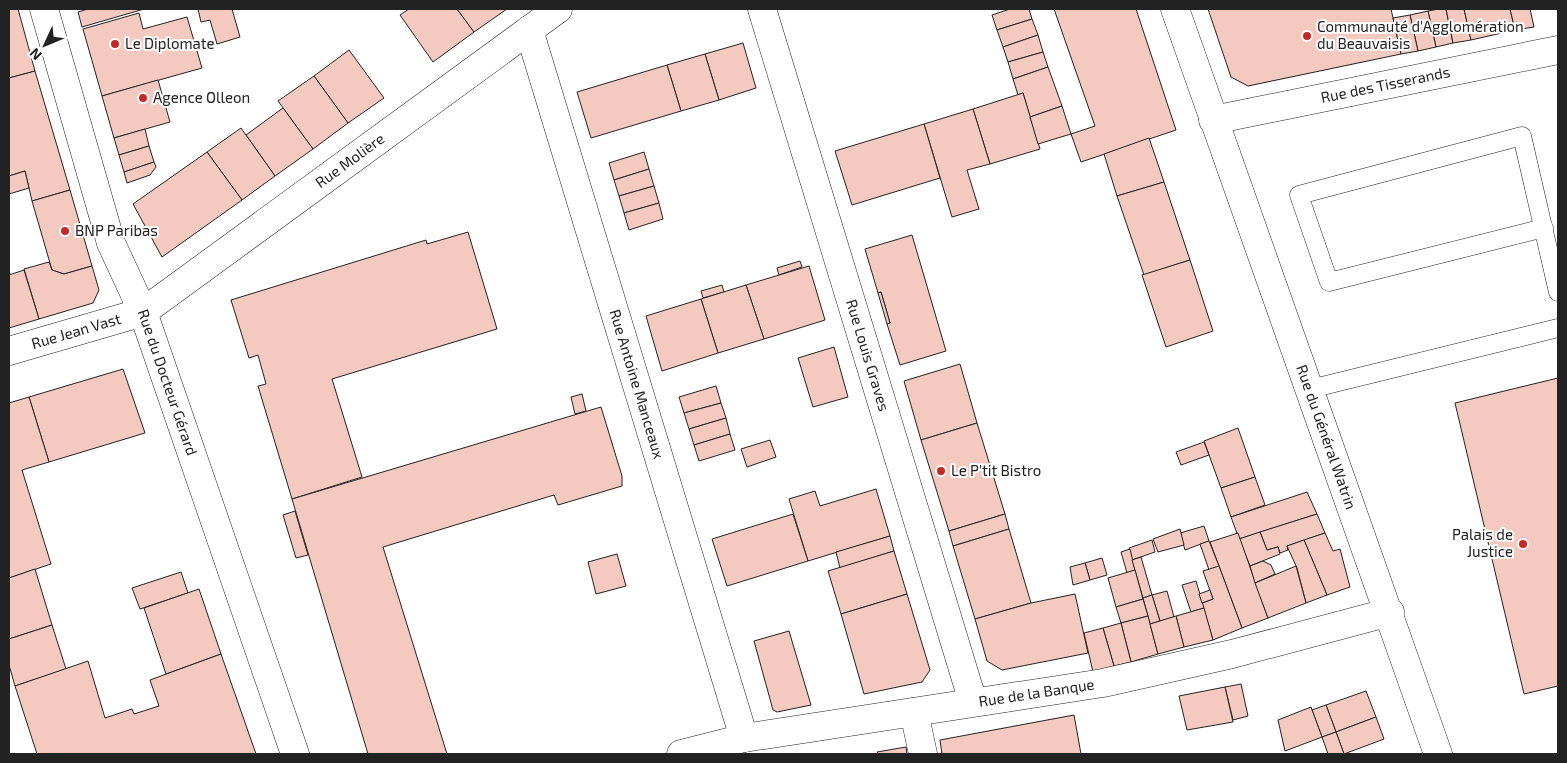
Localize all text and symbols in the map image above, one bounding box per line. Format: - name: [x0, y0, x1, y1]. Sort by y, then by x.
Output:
- place label: Communauté d'Agglomération du Beauvaisis: [1317, 17, 1524, 52]
- north arrow: [20, 20, 70, 70]
- marker: Communauté d'Agglomération du Beauvaisis: [1301, 30, 1313, 42]
- place label: Le Diplomate: [125, 34, 215, 52]
- marker: Le Diplomate: [109, 38, 121, 50]
- text: N: [26, 45, 45, 64]
- street label: Rue des Tisserands: [1319, 62, 1452, 106]
- place label: Agence Olleon: [153, 88, 250, 106]
- marker: Agence Olleon: [137, 92, 149, 104]
- street label: Rue Molière: [311, 129, 388, 191]
- place label: BNP Paribas: [75, 221, 158, 239]
- marker: BNP Paribas: [59, 225, 71, 237]
- street label: Rue Louis Graves: [843, 297, 894, 413]
- street label: Rue du Docteur Gérard: [135, 307, 202, 458]
- street label: Rue Antoine Manceaux: [606, 307, 669, 461]
- street label: Rue Jean Vast: [29, 309, 123, 352]
- street label: Rue du Général Watrin: [1293, 362, 1361, 511]
- place label: Le P'tit Bistro: [951, 461, 1041, 479]
- marker: Le P'tit Bistro: [935, 465, 947, 477]
- place label: Palais de Justice: [1452, 525, 1513, 560]
- marker: Palais de Justice: [1517, 538, 1529, 550]
- street label: Rue de la Banque: [977, 674, 1096, 710]

